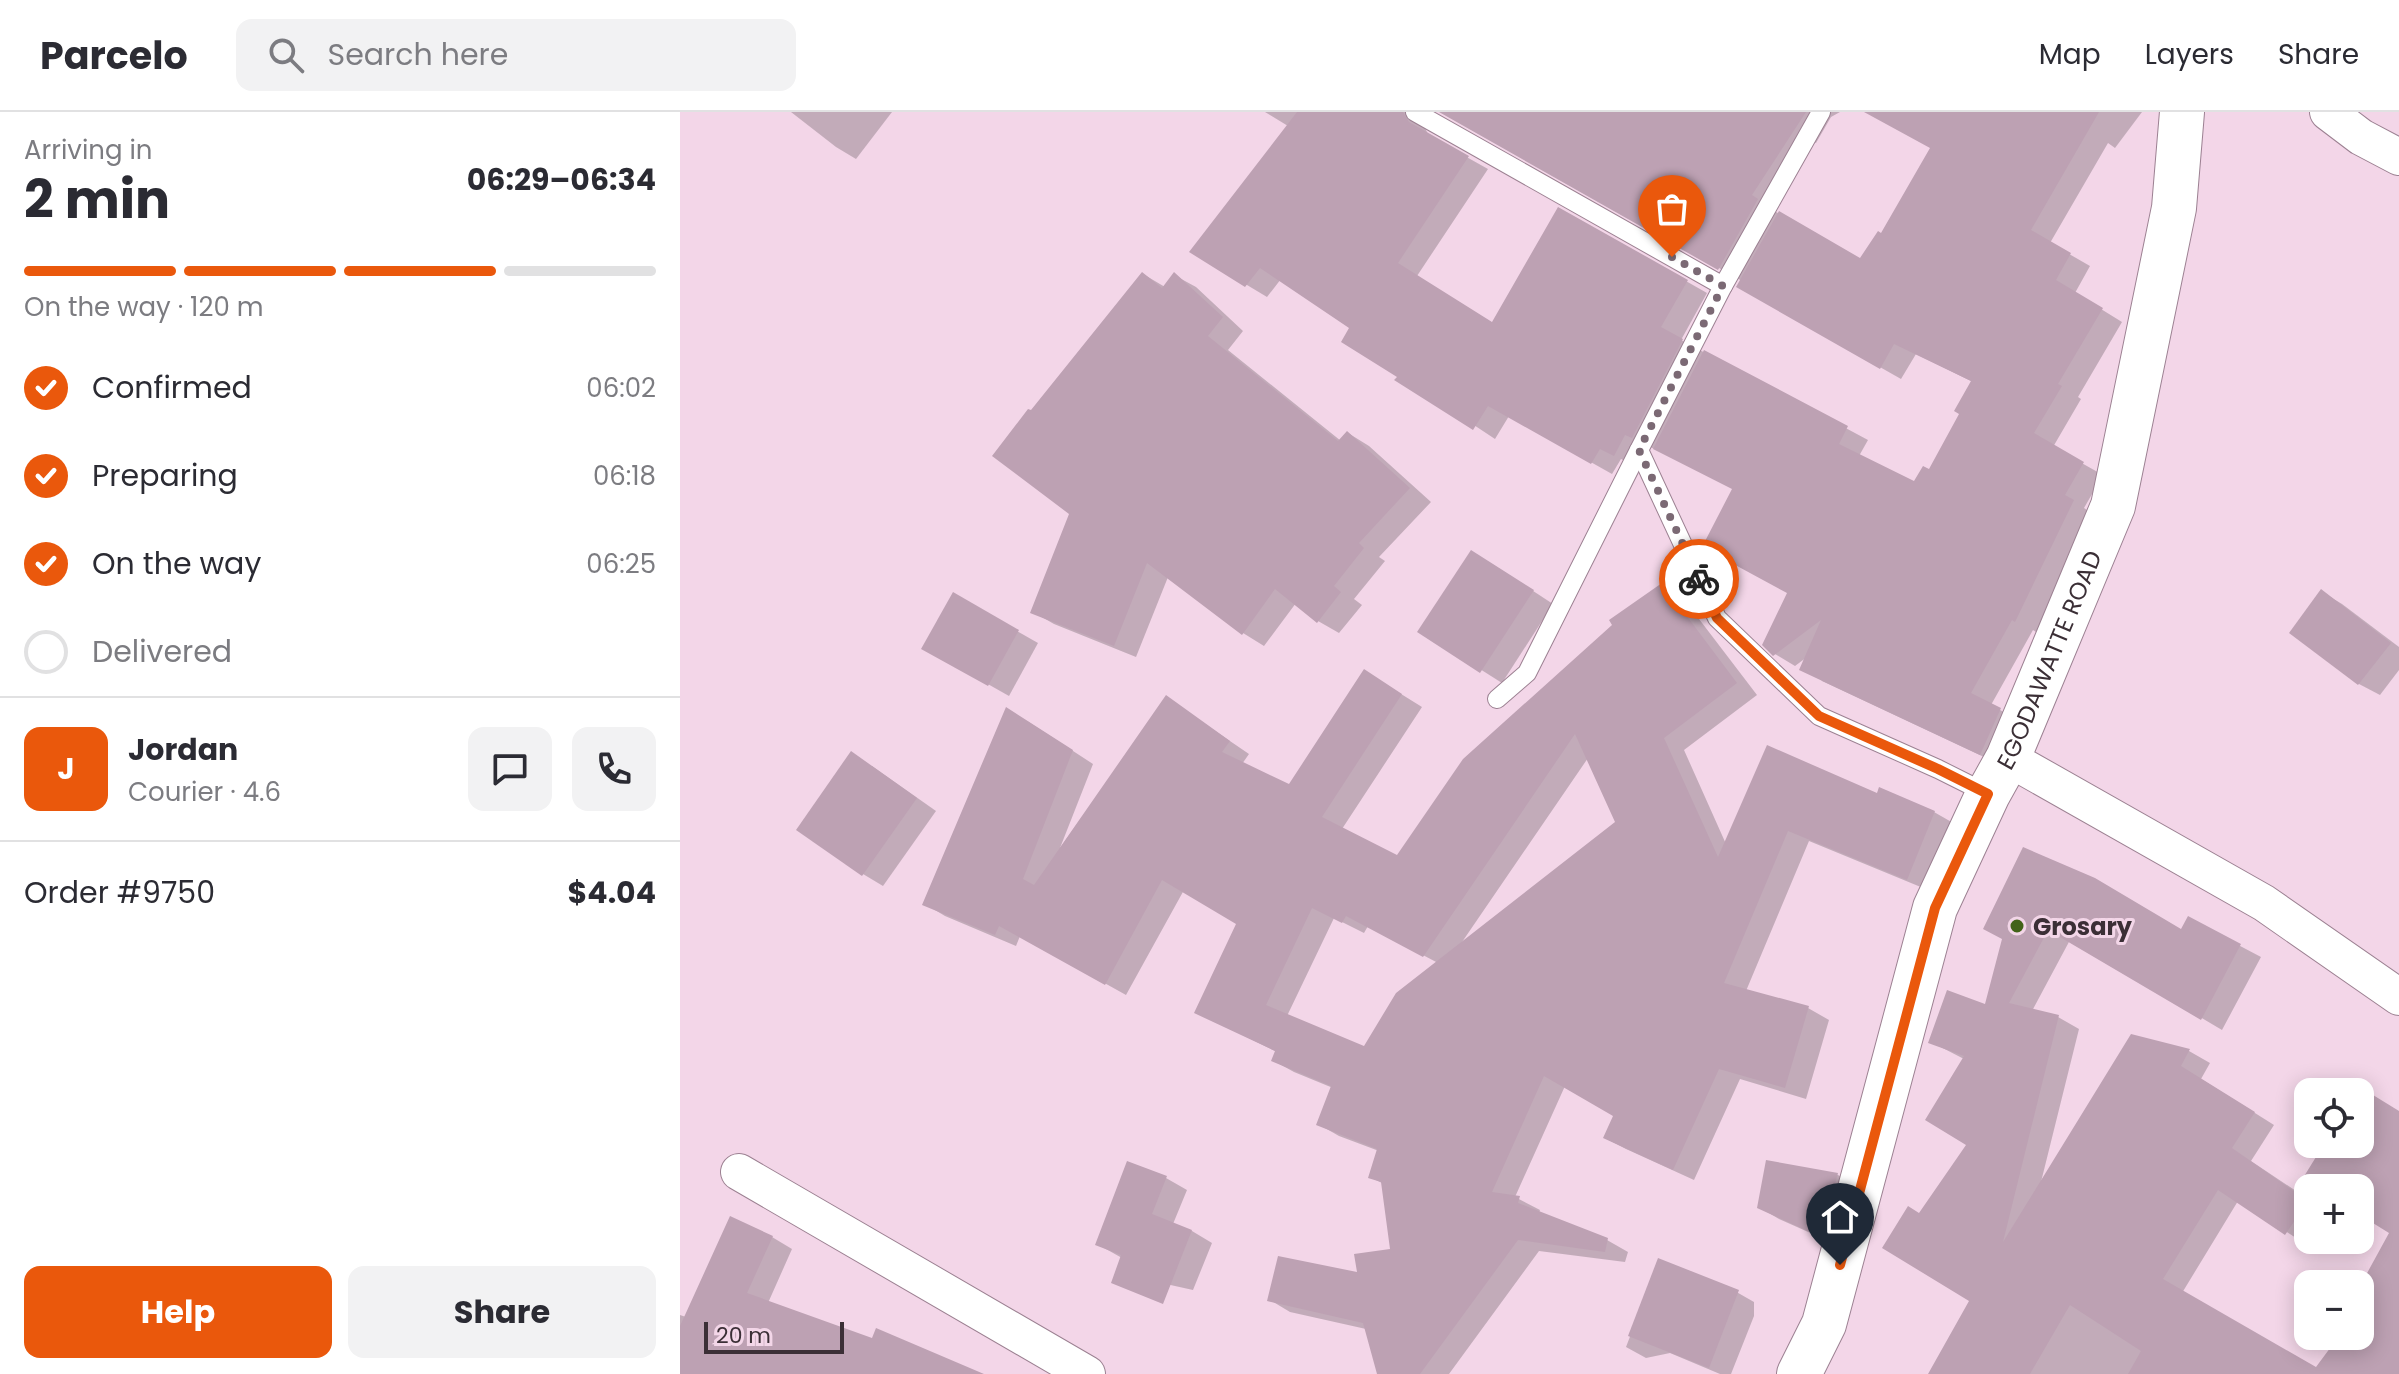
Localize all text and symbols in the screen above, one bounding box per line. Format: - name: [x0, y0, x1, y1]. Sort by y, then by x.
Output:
- search box: [236, 19, 796, 91]
- text: Parcelo: [40, 29, 188, 82]
- icon: search: [264, 33, 308, 77]
- text: Search here: [328, 33, 508, 76]
- text: Map: [2039, 35, 2101, 74]
- text: Layers: [2145, 35, 2234, 74]
- text: Share: [2278, 35, 2359, 74]
- text: Arriving in: [24, 132, 153, 168]
- text: 06:29–06:34: [467, 158, 656, 201]
- text: 2 min: [24, 163, 170, 236]
- pin: [1638, 175, 1706, 257]
- icon: bag: [1650, 187, 1694, 231]
- text: On the way · 120 m: [24, 289, 263, 325]
- icon: check: [24, 366, 68, 410]
- text: Confirmed: [92, 366, 252, 409]
- text: 06:02: [586, 370, 656, 406]
- icon: check: [24, 454, 68, 498]
- text: Preparing: [92, 454, 238, 497]
- text: 06:18: [593, 458, 656, 494]
- courier: [1659, 539, 1739, 619]
- icon: check: [24, 542, 68, 586]
- text: On the way: [92, 542, 261, 585]
- street label: EGODAWATTE ROAD: [1989, 545, 2109, 775]
- text: 06:25: [586, 546, 656, 582]
- icon: bike: [1677, 557, 1721, 601]
- text: Delivered: [92, 630, 232, 673]
- button: chat: [468, 727, 552, 811]
- button: phone: [572, 727, 656, 811]
- text: Jordan: [128, 728, 238, 771]
- text: J: [57, 747, 75, 790]
- text: Courier · 4.6: [128, 774, 281, 810]
- text: Order #9750: [24, 871, 215, 914]
- text: $4.04: [568, 871, 656, 914]
- place label: Grosary: [2033, 910, 2133, 943]
- marker: Grosary: [2008, 917, 2026, 935]
- map controls: [2294, 1078, 2374, 1350]
- button: locate: [2294, 1078, 2374, 1158]
- button: +: [2294, 1174, 2374, 1254]
- pin: [1806, 1183, 1874, 1265]
- icon: home: [1818, 1195, 1862, 1239]
- button: Help: [24, 1266, 332, 1358]
- button: Share: [348, 1266, 656, 1358]
- button: −: [2294, 1270, 2374, 1350]
- scale bar: [704, 1318, 844, 1354]
- text: 20 m: [716, 1320, 771, 1351]

